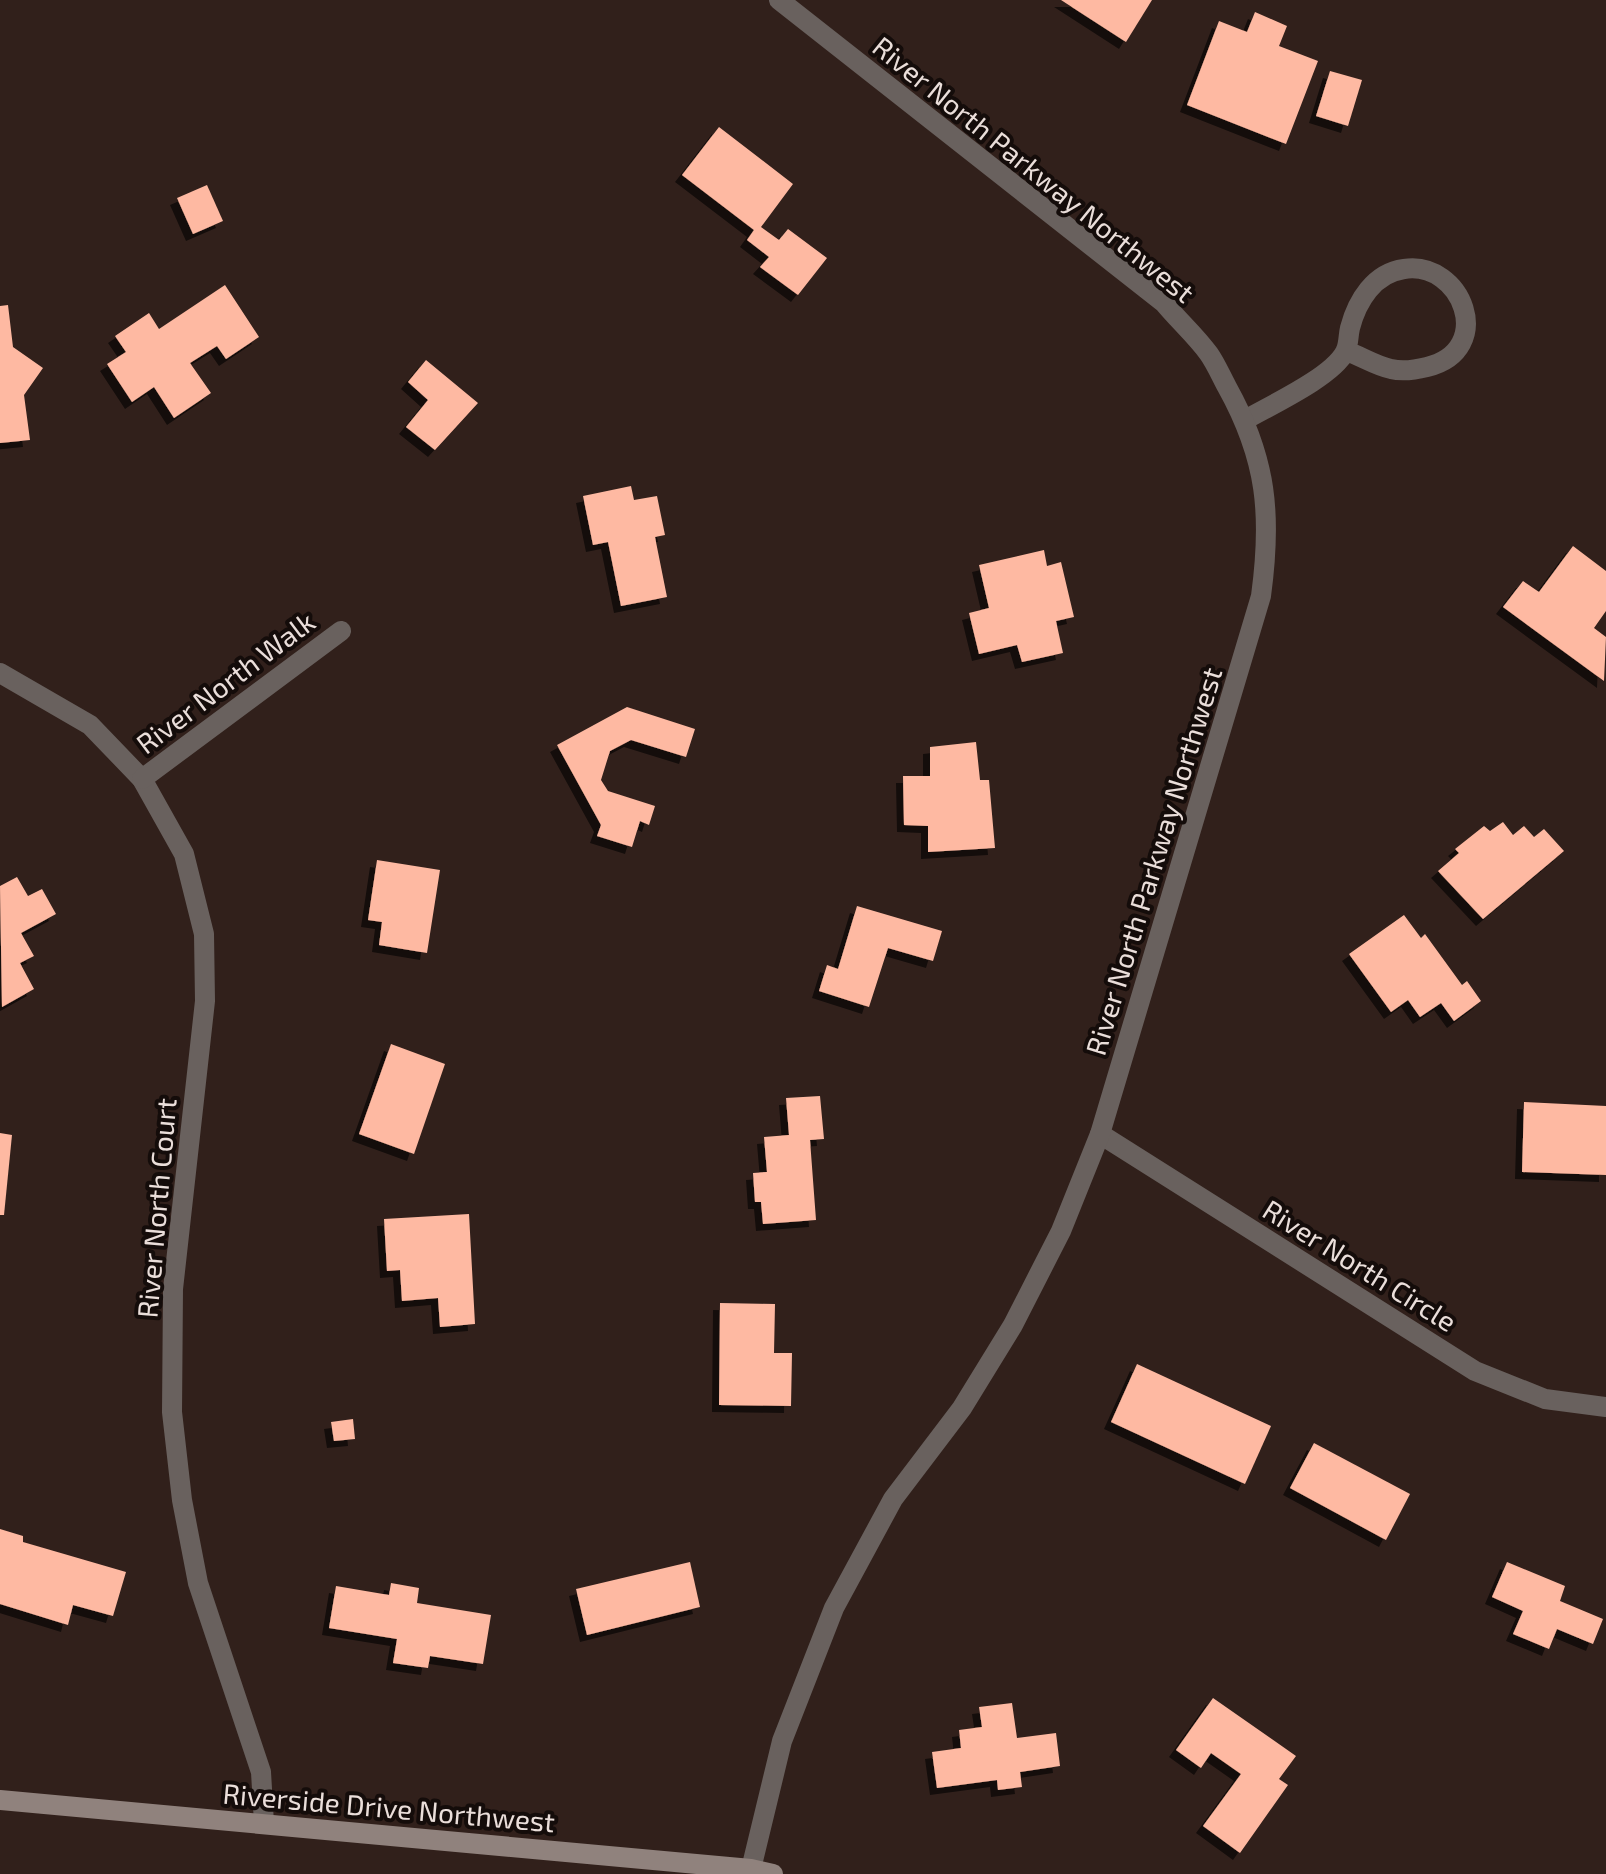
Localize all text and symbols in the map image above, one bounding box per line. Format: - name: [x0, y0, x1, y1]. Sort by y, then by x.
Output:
- street label: River North Parkway Northwest: [866, 29, 1202, 309]
- street label: River North Walk: [129, 604, 321, 760]
- street label: River North Parkway Northwest: [1078, 663, 1228, 1059]
- street label: River North Court: [129, 1097, 183, 1319]
- street label: River North Circle: [1257, 1192, 1463, 1338]
- street label: Riverside Drive Northwest: [222, 1776, 556, 1838]

